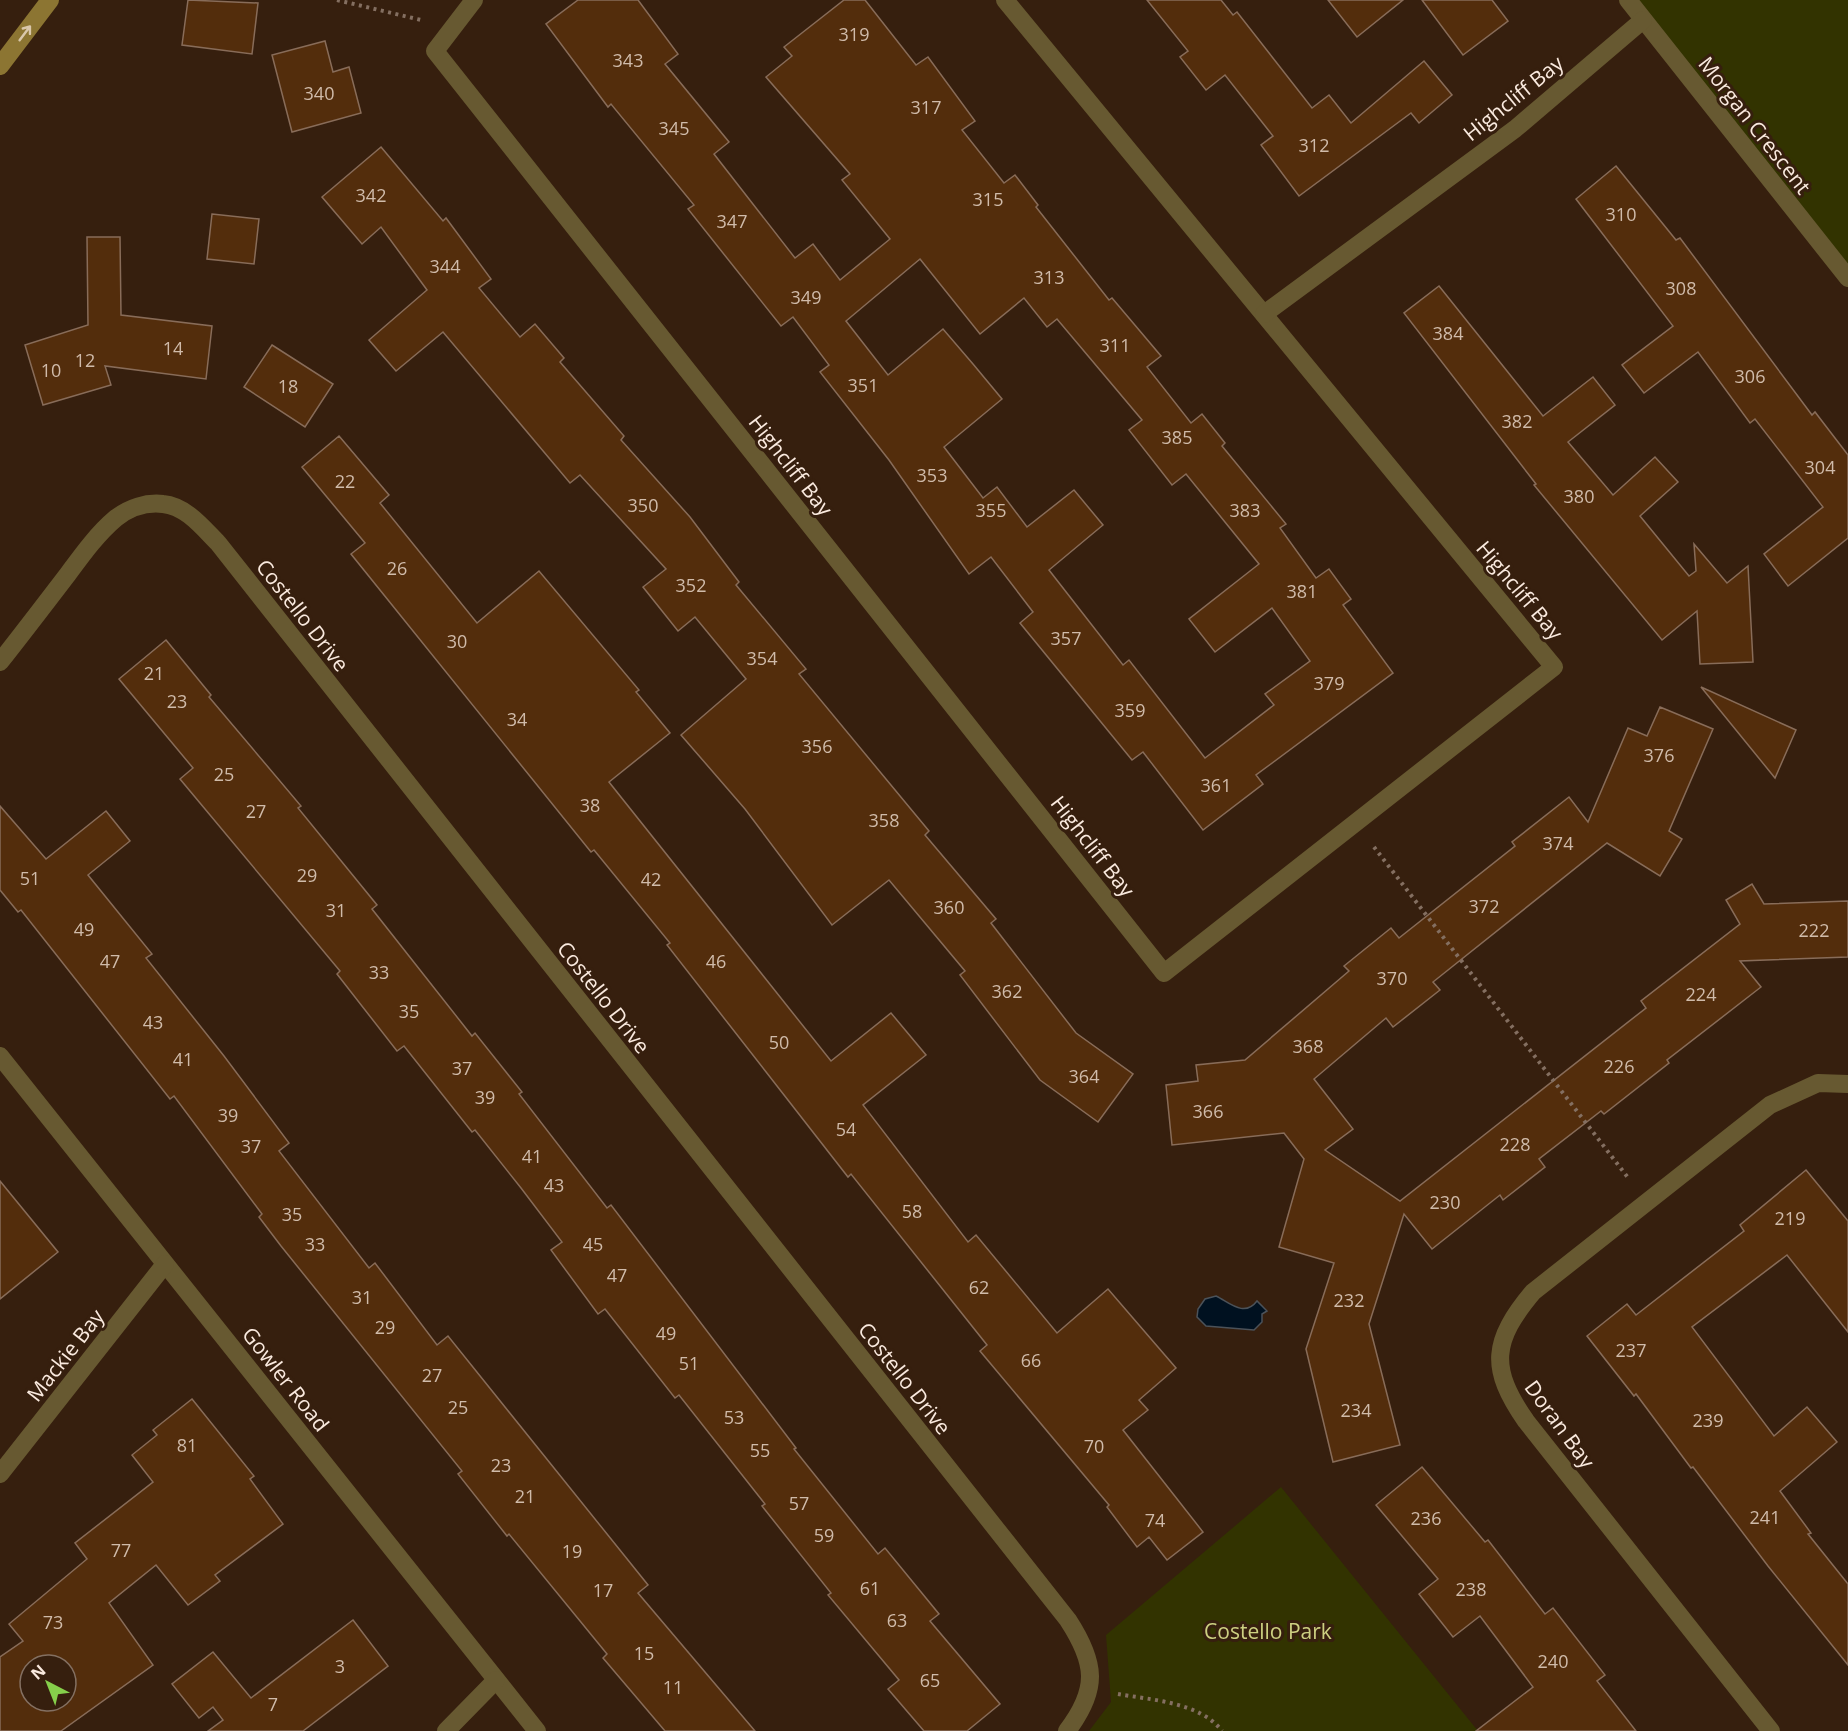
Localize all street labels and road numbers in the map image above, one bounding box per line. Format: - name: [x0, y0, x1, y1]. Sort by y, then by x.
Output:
- street label: Highcliff Bay: [1457, 49, 1569, 147]
- street label: Morgan Crescent: [1692, 50, 1818, 200]
- street label: Highcliff Bay: [743, 409, 840, 522]
- street label: Highcliff Bay: [1470, 535, 1570, 646]
- street label: Costello Drive: [250, 553, 356, 677]
- street label: Highcliff Bay: [1045, 790, 1142, 903]
- street label: Costello Drive: [551, 935, 657, 1059]
- street label: Mackie Bay: [20, 1303, 110, 1407]
- street label: Costello Drive: [852, 1316, 958, 1440]
- street label: Gowler Road: [236, 1321, 336, 1437]
- street label: Doran Bay: [1519, 1374, 1602, 1474]

